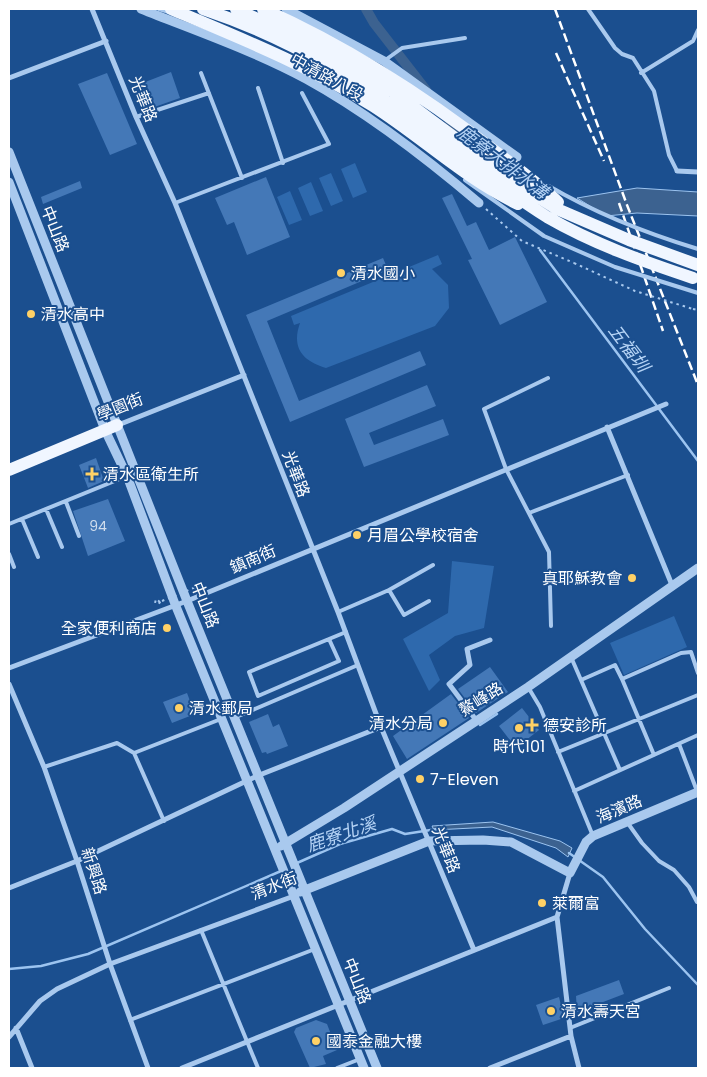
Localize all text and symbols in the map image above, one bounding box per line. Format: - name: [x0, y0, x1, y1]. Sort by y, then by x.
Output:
- street label: 中清路八段: [286, 48, 368, 106]
- street label: 光華路: [123, 72, 163, 126]
- water label: 鹿寮大排水溝: [452, 120, 556, 206]
- street label: 中山路: [35, 202, 75, 256]
- place label: 清水國小: [351, 262, 415, 285]
- marker: 清水國小: [335, 267, 347, 279]
- place label: 清水高中: [41, 303, 105, 326]
- marker: 清水高中: [25, 308, 37, 320]
- water label: 五福圳: [603, 319, 657, 379]
- street label: 學園街: [93, 387, 147, 427]
- street label: 光華路: [277, 447, 315, 501]
- place label: 清水區衛生所: [103, 463, 199, 486]
- marker: 清水區衛生所: [85, 467, 99, 481]
- house number: 94: [89, 516, 107, 536]
- place label: 月眉公學校宿舍: [367, 524, 479, 547]
- marker: 月眉公學校宿舍: [351, 529, 363, 541]
- street label: 鎮南街: [226, 539, 280, 579]
- place label: 真耶穌教會: [542, 567, 622, 590]
- marker: 真耶穌教會: [626, 572, 638, 584]
- street label: 中山路: [185, 578, 225, 632]
- place label: 全家便利商店: [61, 617, 157, 640]
- marker: 全家便利商店: [161, 622, 173, 634]
- street label: 鰲峰路: [455, 677, 507, 721]
- place label: 清水郵局: [189, 697, 253, 720]
- marker: 清水郵局: [173, 702, 185, 714]
- place label: 清水分局: [369, 712, 433, 735]
- place label: 德安診所: [543, 714, 607, 737]
- marker: 清水分局: [437, 717, 449, 729]
- marker: 德安診所: [525, 718, 539, 732]
- marker: 時代101: [513, 722, 525, 734]
- place label: 時代101: [493, 735, 545, 758]
- place label: 7-Eleven: [430, 768, 499, 791]
- marker: 7-Eleven: [414, 773, 426, 785]
- street label: 海濱路: [592, 789, 646, 829]
- water label: 鹿寮北溪: [303, 809, 382, 858]
- street label: 光華路: [426, 823, 466, 877]
- street label: 新興路: [76, 845, 112, 897]
- street label: 清水街: [247, 866, 301, 906]
- place label: 萊爾富: [552, 892, 600, 915]
- marker: 萊爾富: [536, 897, 548, 909]
- street label: 中山路: [337, 954, 377, 1008]
- place label: 清水壽天宮: [561, 1000, 641, 1023]
- marker: 清水壽天宮: [545, 1005, 557, 1017]
- place label: 國泰金融大樓: [326, 1030, 422, 1053]
- marker: 國泰金融大樓: [310, 1035, 322, 1047]

